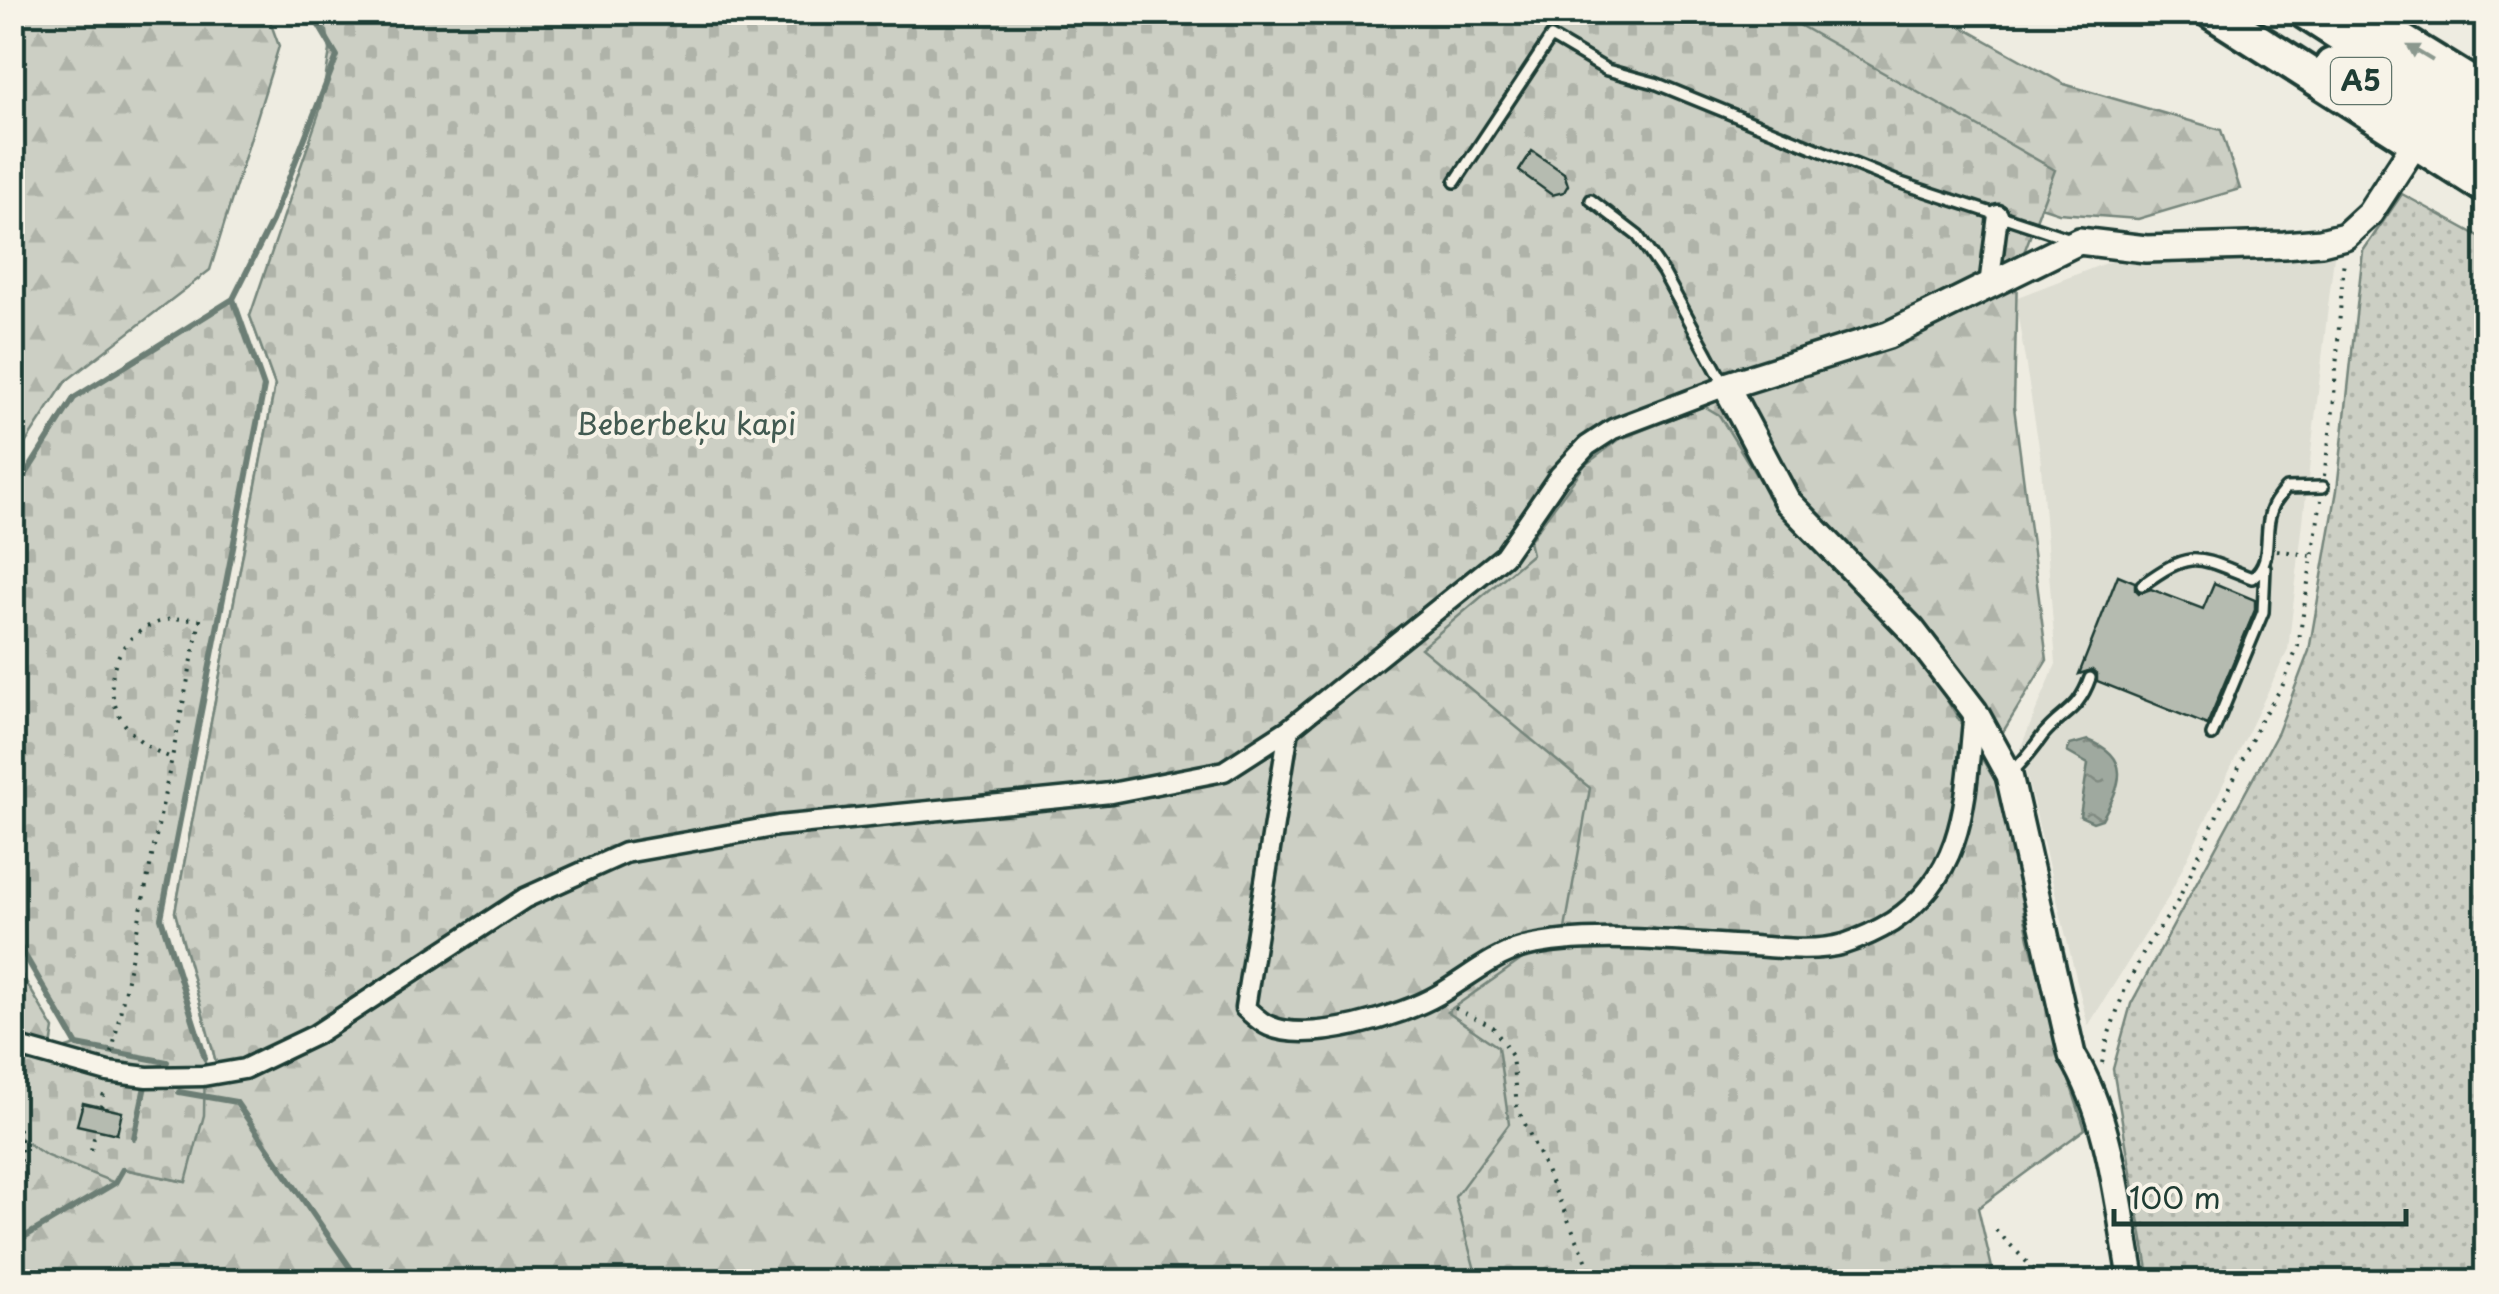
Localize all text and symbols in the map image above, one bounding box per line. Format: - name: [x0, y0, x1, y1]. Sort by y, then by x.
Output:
- one-way arrow: [2406, 45, 2434, 62]
- road number: A5: [2331, 58, 2391, 104]
- park label: Beberbeķu kapi: [576, 400, 796, 445]
- scale bar: [2114, 1164, 2406, 1226]
- text: 100 m: [2129, 1174, 2221, 1219]

